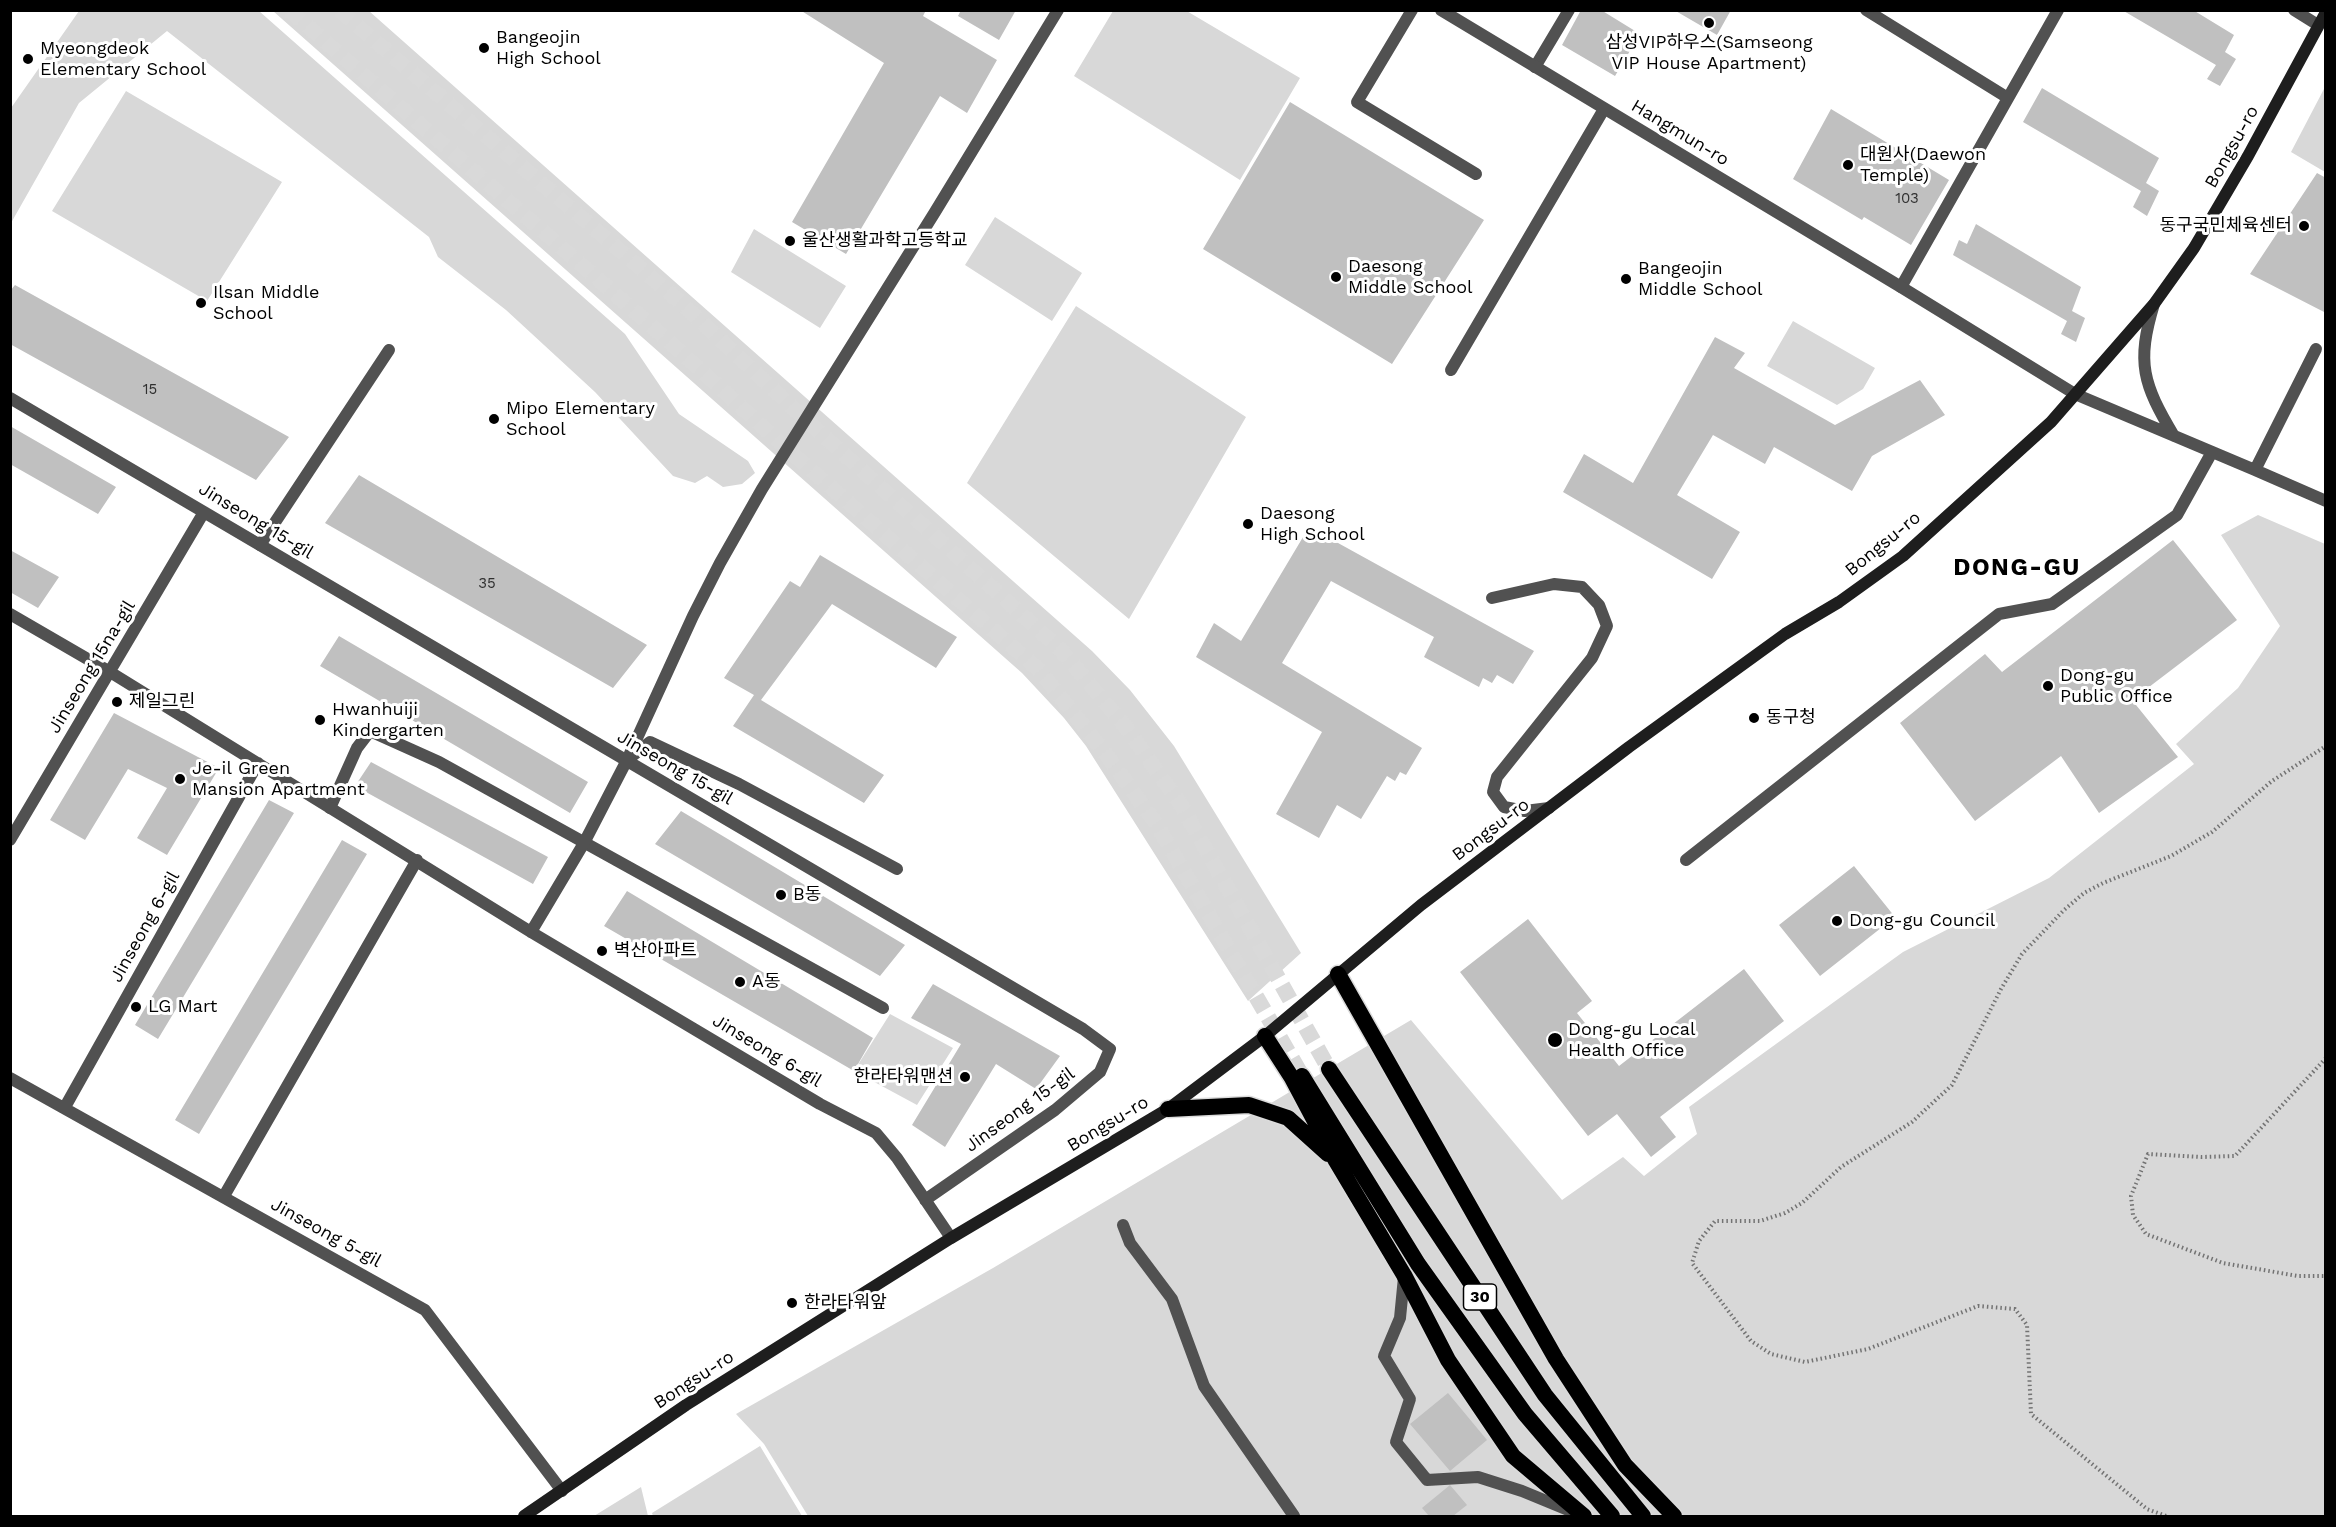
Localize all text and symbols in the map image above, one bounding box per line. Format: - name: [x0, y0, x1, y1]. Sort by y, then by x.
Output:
- marker: 삼성VIP하우스(Samseong VIP House Apartment): [1702, 16, 1716, 30]
- place label: Bangeojin High School: [496, 27, 601, 70]
- place label: 삼성VIP하우스(Samseong VIP House Apartment): [1605, 32, 1813, 74]
- place label: Myeongdeok Elementary School: [40, 38, 206, 80]
- marker: Bangeojin High School: [477, 41, 491, 55]
- marker: Myeongdeok Elementary School: [21, 52, 35, 66]
- street label: Hangmun-ro: [1627, 95, 1733, 171]
- street label: Bongsu-ro: [2201, 102, 2263, 192]
- place label: 대원사(Daewon Temple): [1860, 144, 1986, 186]
- marker: 대원사(Daewon Temple): [1841, 158, 1855, 172]
- house number: 103: [1895, 190, 1919, 208]
- place label: 동구국민체육센터: [2160, 215, 2292, 237]
- marker: 동구국민체육센터: [2297, 219, 2311, 233]
- place label: 울산생활과학고등학교: [802, 230, 968, 252]
- marker: 울산생활과학고등학교: [783, 234, 797, 248]
- place label: Daesong Middle School: [1348, 256, 1473, 298]
- place label: Bangeojin Middle School: [1638, 258, 1763, 300]
- marker: Daesong Middle School: [1329, 270, 1343, 284]
- marker: Bangeojin Middle School: [1619, 272, 1633, 286]
- place label: Ilsan Middle School: [213, 282, 319, 324]
- marker: Ilsan Middle School: [194, 296, 208, 310]
- house number: 15: [143, 381, 157, 399]
- place label: Mipo Elementary School: [506, 398, 655, 440]
- marker: Mipo Elementary School: [487, 412, 501, 426]
- street label: Jinseong 15-gil: [195, 478, 317, 564]
- place label: Daesong High School: [1260, 503, 1365, 546]
- street label: Bongsu-ro: [1841, 507, 1925, 581]
- marker: Daesong High School: [1241, 517, 1255, 531]
- district label: DONG-GU: [1953, 554, 2081, 582]
- house number: 35: [478, 575, 496, 593]
- street label: Jinseong 15na-gil: [44, 597, 140, 737]
- place label: Dong-gu Public Office: [2060, 665, 2173, 708]
- marker: Dong-gu Public Office: [2041, 679, 2055, 693]
- place label: 제일그린: [129, 691, 195, 713]
- marker: 제일그린: [110, 695, 124, 709]
- place label: Hwanhuiji Kindergarten: [332, 699, 444, 742]
- place label: 동구청: [1766, 707, 1816, 729]
- marker: 동구청: [1747, 711, 1761, 725]
- marker: Hwanhuiji Kindergarten: [313, 713, 327, 727]
- street label: Jinseong 15-gil: [613, 726, 737, 810]
- place label: Je-il Green Mansion Apartment: [192, 758, 365, 800]
- marker: Je-il Green Mansion Apartment: [173, 772, 187, 786]
- street label: Bongsu-ro: [1448, 794, 1534, 866]
- street label: Jinseong 6-gil: [106, 868, 184, 986]
- place label: B동: [793, 884, 821, 906]
- marker: B동: [774, 888, 788, 902]
- place label: Dong-gu Council: [1849, 910, 1995, 932]
- marker: Dong-gu Council: [1830, 914, 1844, 928]
- place label: 벽산아파트: [614, 940, 697, 962]
- marker: 벽산아파트: [595, 944, 609, 958]
- place label: A동: [752, 971, 780, 993]
- marker: A동: [733, 975, 747, 989]
- place label: LG Mart: [148, 996, 217, 1018]
- marker: LG Mart: [129, 1000, 143, 1014]
- street label: Jinseong 6-gil: [708, 1010, 826, 1092]
- place label: Dong-gu Local Health Office: [1568, 1019, 1696, 1062]
- marker: Dong-gu Local Health Office: [1546, 1031, 1564, 1049]
- street label: Jinseong 15-gil: [961, 1063, 1079, 1157]
- place label: 한라타워맨션: [854, 1066, 953, 1088]
- marker: 한라타워맨션: [958, 1070, 972, 1084]
- street label: Bongsu-ro: [1063, 1091, 1153, 1157]
- street label: Jinseong 5-gil: [267, 1194, 385, 1272]
- road number: 30: [1464, 1284, 1496, 1310]
- place label: 한라타워앞: [804, 1292, 887, 1314]
- marker: 한라타워앞: [785, 1296, 799, 1310]
- street label: Bongsu-ro: [650, 1346, 738, 1414]

